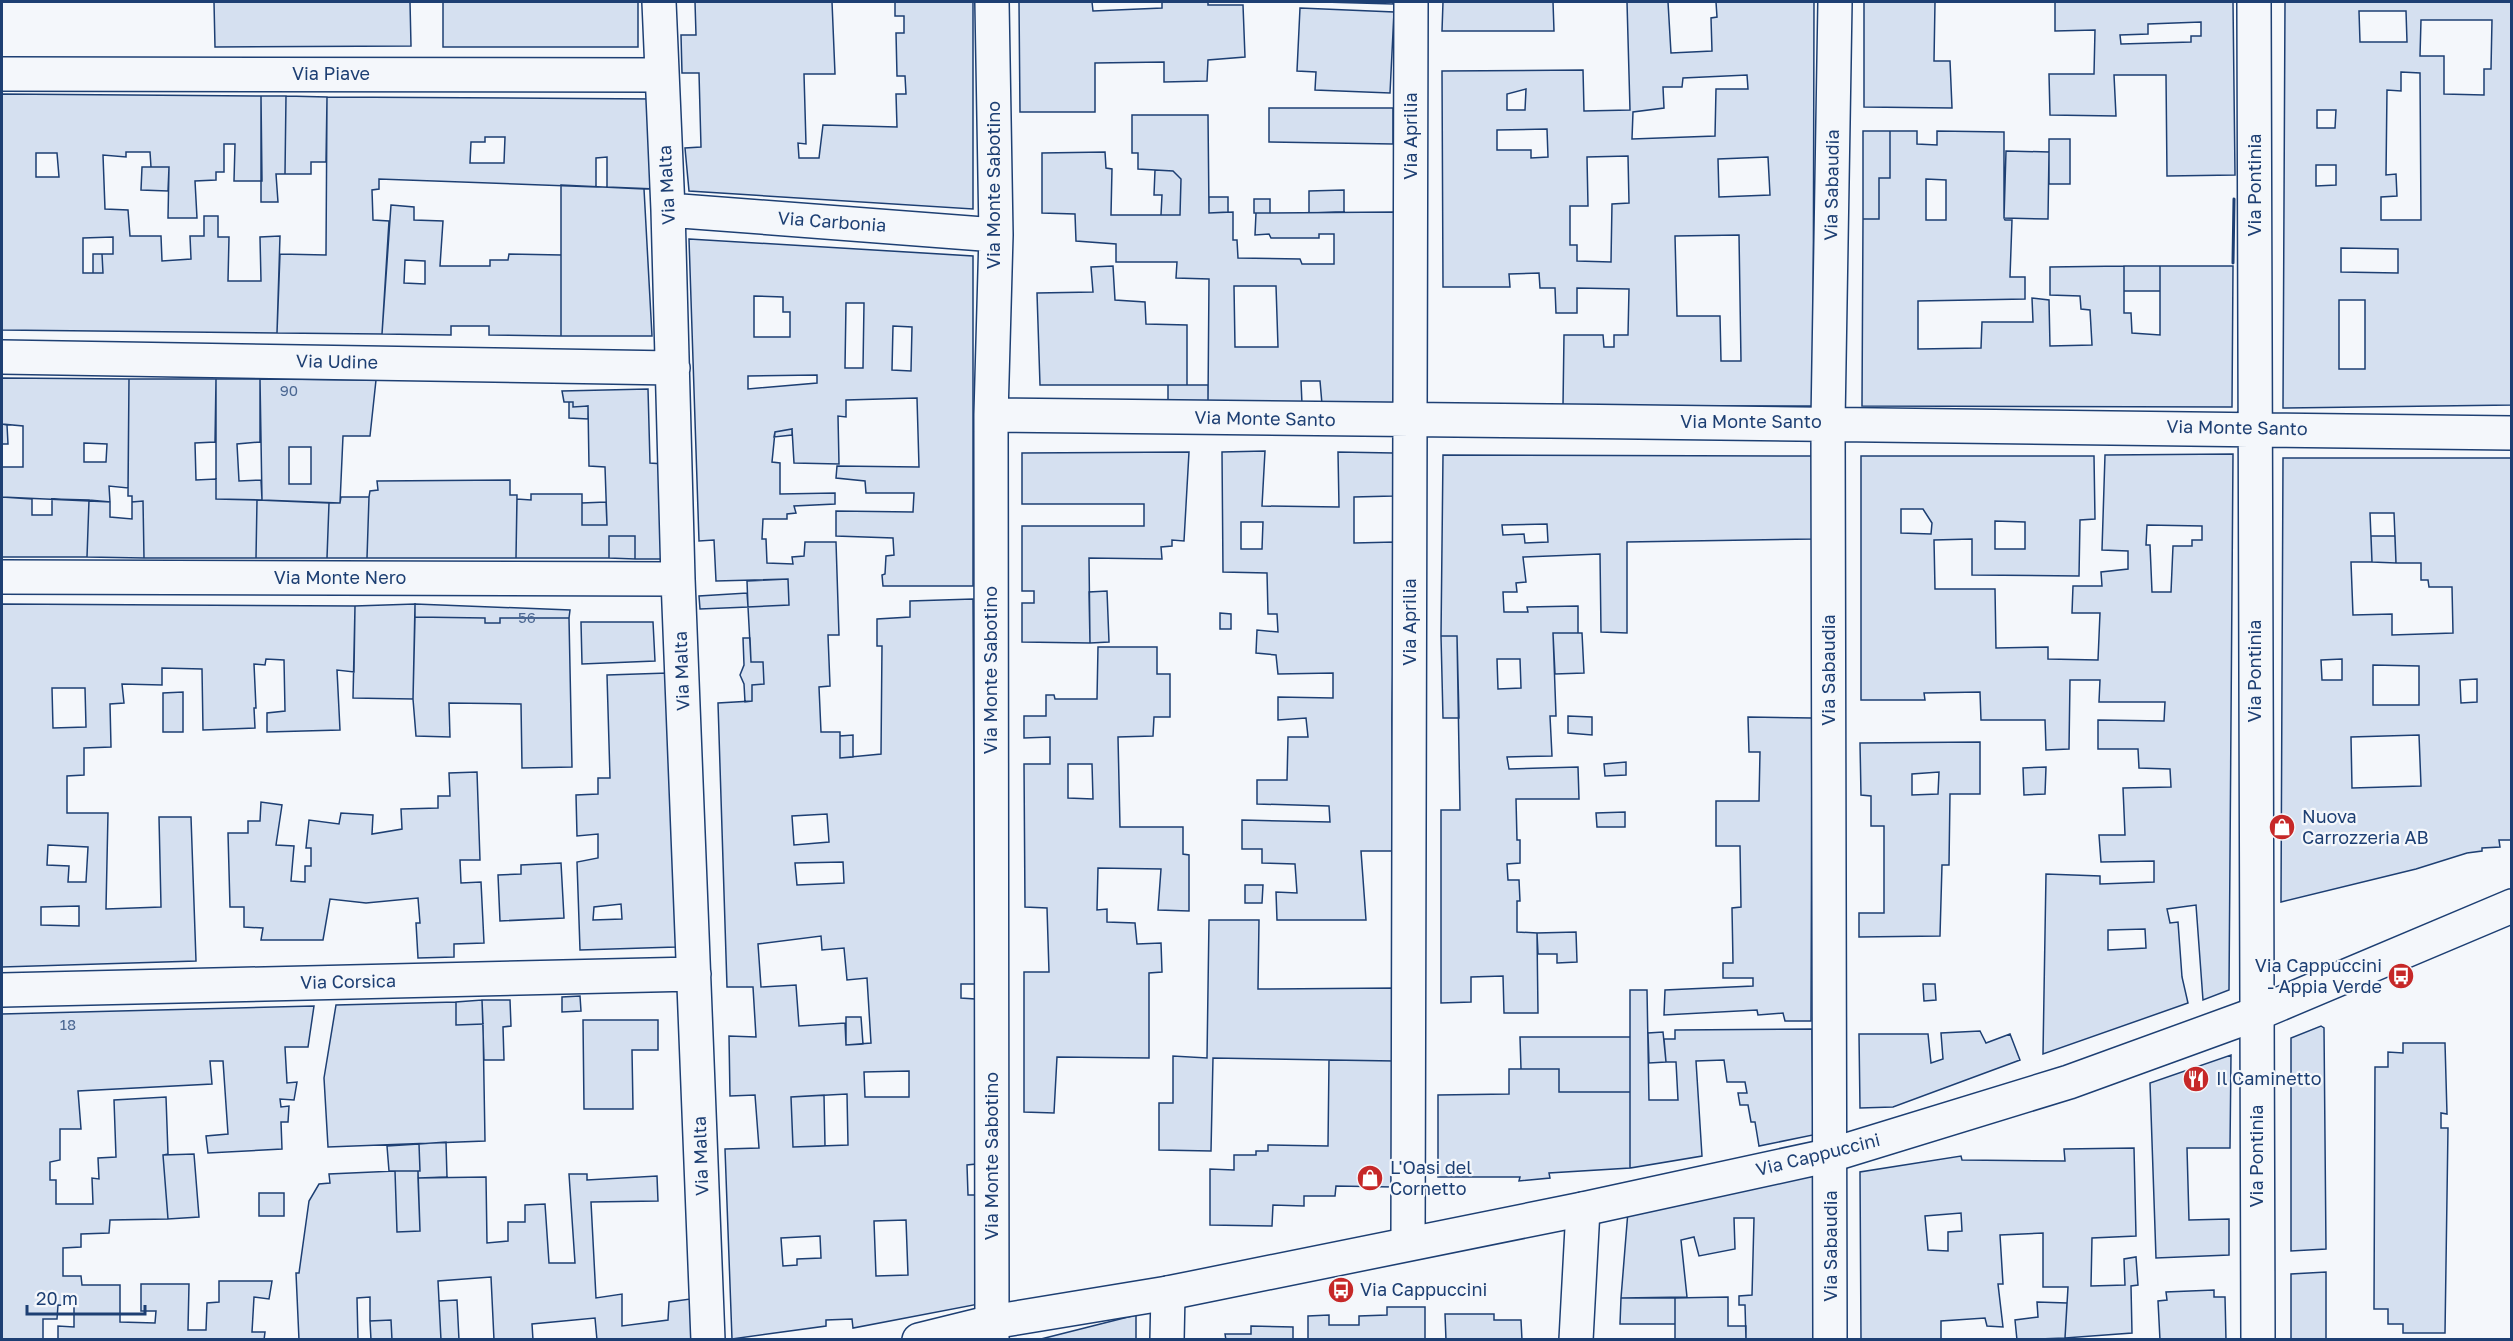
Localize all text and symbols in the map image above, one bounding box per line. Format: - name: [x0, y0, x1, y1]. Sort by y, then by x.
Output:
- street label: Via Piave: [292, 62, 370, 84]
- street label: Via Aprilia: [1399, 92, 1421, 180]
- street label: Via Monte Sabotino: [982, 101, 1004, 269]
- street label: Via Sabaudia: [1819, 129, 1843, 241]
- street label: Via Pontinia: [2243, 134, 2265, 236]
- street label: Via Malta: [653, 145, 679, 226]
- street label: Via Carbonia: [777, 206, 887, 236]
- street label: Via Udine: [296, 349, 378, 373]
- house number: 90: [280, 381, 298, 399]
- street label: Via Monte Santo: [1194, 406, 1336, 430]
- street label: Via Monte Santo: [1680, 410, 1822, 432]
- street label: Via Monte Santo: [2166, 415, 2308, 439]
- street label: Via Monte Nero: [274, 566, 406, 588]
- street label: Via Aprilia: [1398, 578, 1420, 666]
- street label: Via Monte Sabotino: [979, 586, 1001, 754]
- house number: 56: [518, 608, 536, 626]
- street label: Via Sabaudia: [1817, 614, 1839, 726]
- street label: Via Pontinia: [2243, 620, 2265, 722]
- street label: Via Malta: [669, 631, 693, 711]
- place label: Nuova Carrozzeria AB: [2302, 805, 2429, 848]
- shop icon: Nuova Carrozzeria AB: [2267, 812, 2297, 842]
- place label: Via Cappuccini - Appia Verde: [2255, 954, 2382, 997]
- bus stop icon: Via Cappuccini - Appia Verde: [2386, 961, 2416, 991]
- street label: Via Corsica: [300, 969, 396, 993]
- house number: 18: [60, 1015, 76, 1033]
- restaurant icon: Il Caminetto: [2181, 1064, 2211, 1094]
- place label: Il Caminetto: [2216, 1067, 2322, 1089]
- street label: Via Monte Sabotino: [980, 1072, 1002, 1240]
- street label: Via Pontinia: [2245, 1105, 2267, 1207]
- street label: Via Malta: [688, 1116, 712, 1196]
- street label: Via Cappuccini: [1753, 1128, 1882, 1180]
- place label: L'Oasi del Cornetto: [1390, 1156, 1472, 1199]
- shop icon: L'Oasi del Cornetto: [1355, 1163, 1385, 1193]
- street label: Via Sabaudia: [1819, 1190, 1841, 1302]
- bus stop icon: Via Cappuccini: [1326, 1275, 1356, 1305]
- scale bar: [27, 1278, 146, 1316]
- place label: Via Cappuccini: [1360, 1278, 1487, 1300]
- text: 20 m: [36, 1287, 78, 1309]

